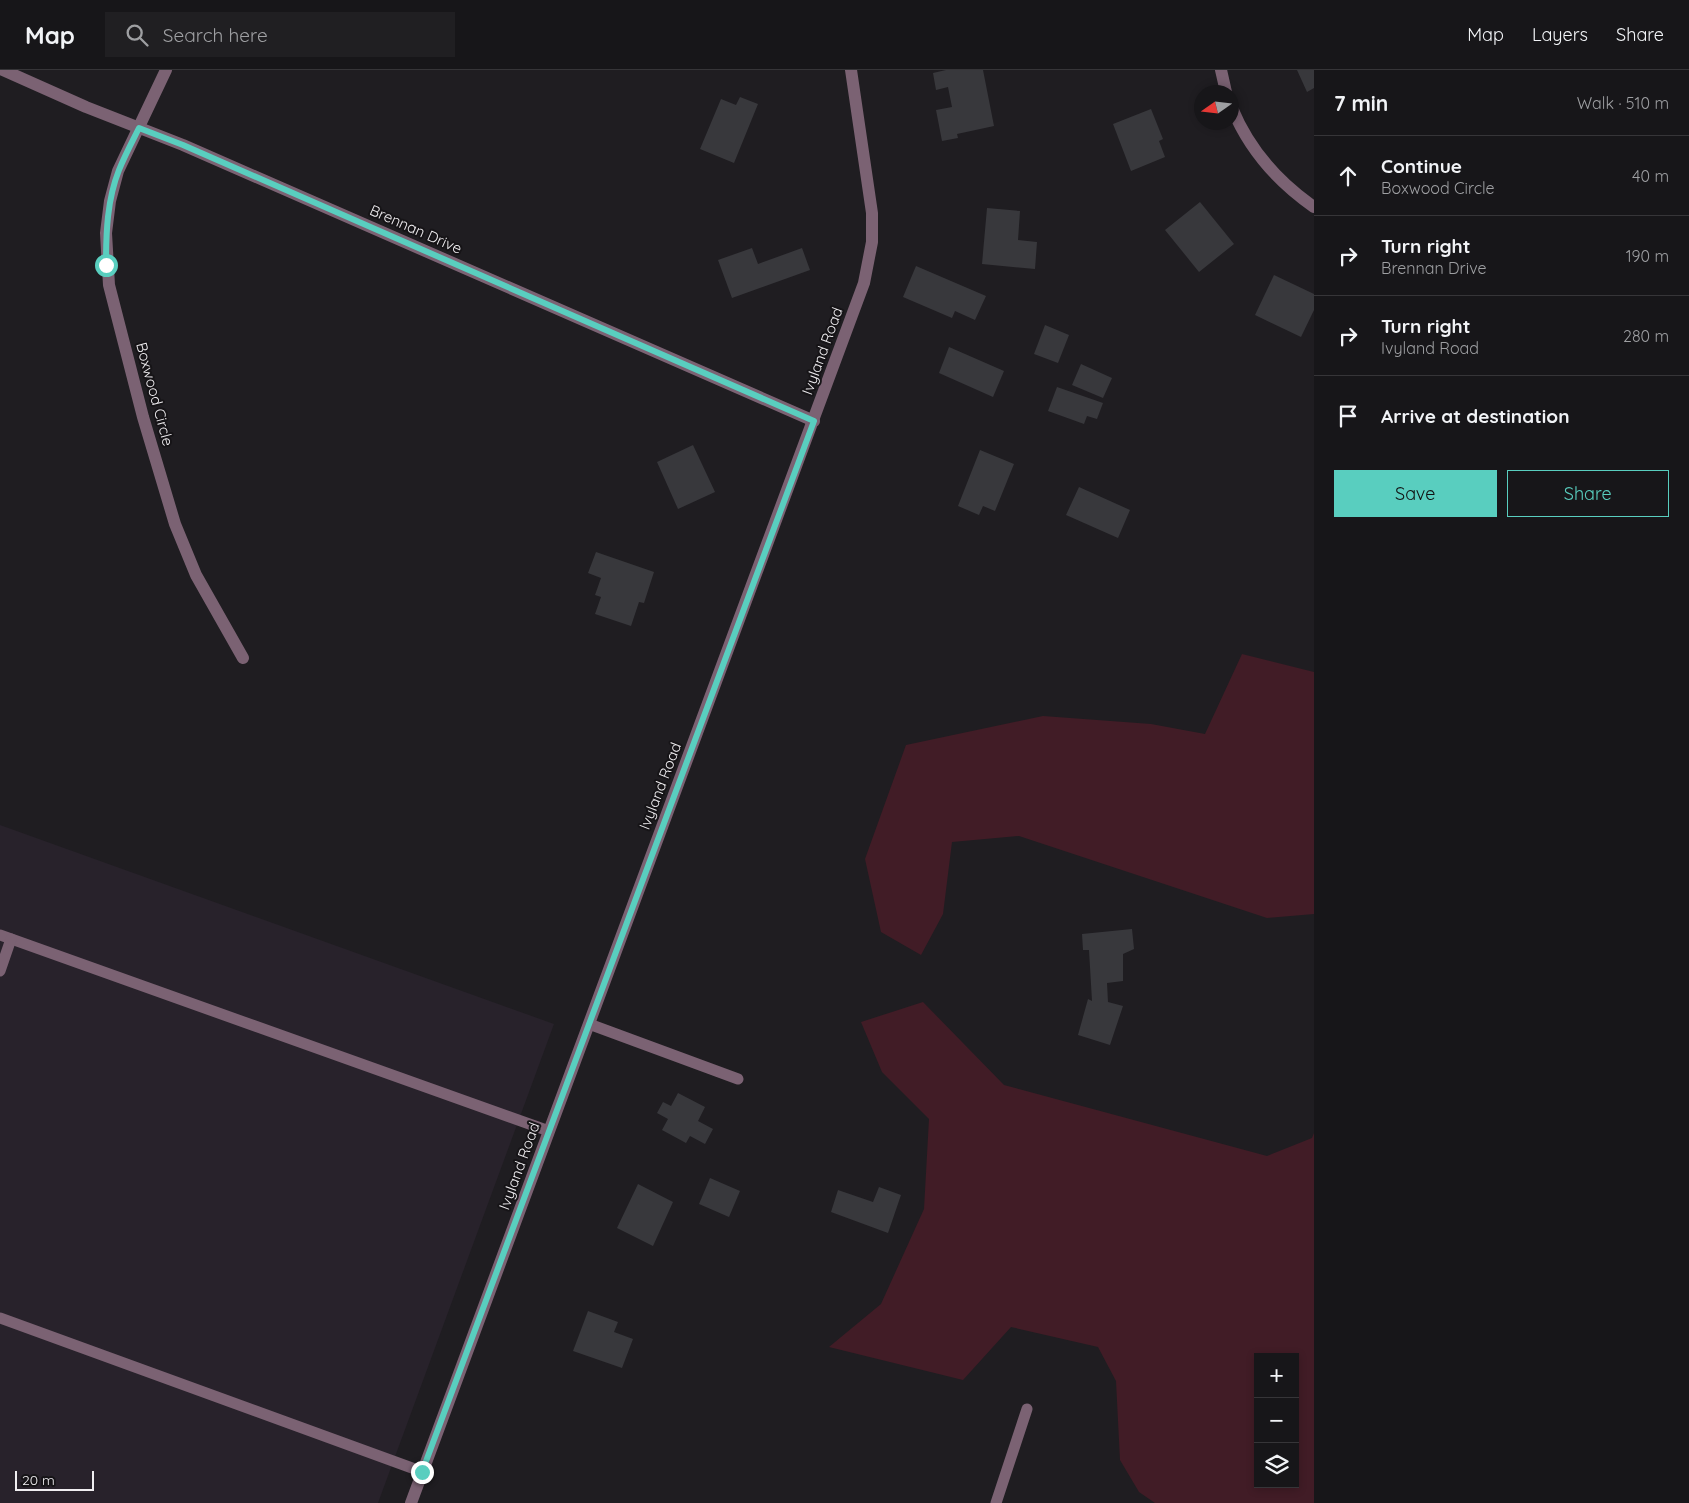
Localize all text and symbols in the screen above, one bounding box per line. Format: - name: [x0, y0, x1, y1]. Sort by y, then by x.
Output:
- search box: [105, 12, 455, 57]
- text: Map: [25, 20, 75, 50]
- icon: search: [123, 21, 151, 49]
- text: Search here: [163, 23, 268, 47]
- text: Map: [1467, 23, 1504, 46]
- text: Layers: [1532, 23, 1588, 46]
- text: Share: [1616, 23, 1664, 46]
- north arrow: [1194, 85, 1239, 130]
- text: 7 min: [1334, 90, 1388, 116]
- text: Walk · 510 m: [1577, 93, 1669, 113]
- text: Continue: [1381, 154, 1462, 178]
- icon: ahead: [1334, 162, 1362, 190]
- text: 40 m: [1632, 166, 1669, 186]
- text: Boxwood Circle: [1381, 178, 1495, 198]
- street label: Brennan Drive: [367, 200, 465, 258]
- text: Turn right: [1381, 234, 1470, 258]
- icon: right: [1334, 242, 1362, 270]
- text: 190 m: [1626, 246, 1669, 266]
- route start: [95, 254, 118, 277]
- text: Brennan Drive: [1381, 258, 1487, 278]
- street label: Ivyland Road: [797, 305, 847, 397]
- text: Turn right: [1381, 314, 1470, 338]
- icon: right: [1334, 322, 1362, 350]
- text: 280 m: [1623, 326, 1669, 346]
- text: Ivyland Road: [1381, 338, 1479, 358]
- street label: Boxwood Circle: [132, 340, 178, 448]
- icon: arrive: [1334, 402, 1362, 430]
- text: Arrive at destination: [1381, 404, 1570, 428]
- button: Save: [1334, 470, 1497, 517]
- button: Share: [1507, 470, 1669, 517]
- street label: Ivyland Road: [635, 740, 685, 832]
- street label: Ivyland Road: [494, 1120, 544, 1212]
- map controls: [1254, 1353, 1299, 1488]
- button: +: [1254, 1353, 1299, 1398]
- button: −: [1254, 1398, 1299, 1443]
- button: layers: [1254, 1443, 1299, 1488]
- route end: [411, 1461, 434, 1484]
- scale bar: [15, 1468, 94, 1491]
- text: 20 m: [22, 1471, 55, 1489]

